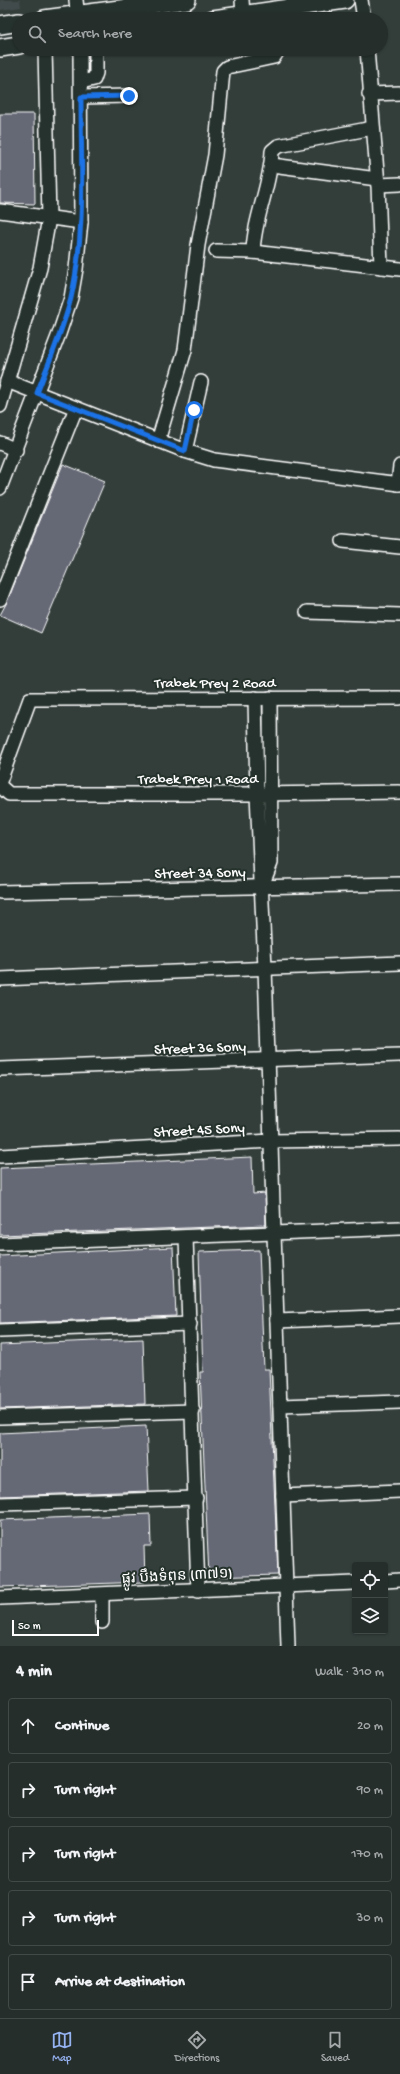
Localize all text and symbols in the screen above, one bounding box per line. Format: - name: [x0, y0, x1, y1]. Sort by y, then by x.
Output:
- search box: [12, 12, 388, 56]
- icon: search: [26, 23, 48, 45]
- text: Search here: [58, 25, 132, 43]
- route end: [120, 87, 138, 105]
- route start: [185, 401, 203, 419]
- street label: Trabek Prey 2 Road: [153, 675, 277, 693]
- street label: Trabek Prey 1 Road: [137, 771, 259, 789]
- street label: Street 34 Sony: [154, 864, 246, 884]
- street label: Street 36 Sony: [154, 1038, 247, 1060]
- street label: Street 45 Sony: [153, 1120, 246, 1142]
- map controls: [352, 1562, 388, 1634]
- button: locate: [352, 1562, 388, 1598]
- street label: ផ្លូវ បឹងទំពុន (៣៧១): [121, 1564, 233, 1591]
- button: layers: [352, 1598, 388, 1634]
- scale bar: [12, 1618, 99, 1637]
- text: 50 m: [18, 1621, 40, 1633]
- text: 4 min: [16, 1662, 52, 1682]
- text: Walk · 310 m: [315, 1665, 384, 1680]
- icon: ahead: [17, 1715, 39, 1737]
- text: Continue: [55, 1717, 109, 1735]
- text: 20 m: [357, 1719, 383, 1734]
- icon: right: [17, 1779, 39, 1801]
- text: Turn right: [55, 1781, 115, 1799]
- text: 90 m: [357, 1783, 383, 1798]
- icon: right: [17, 1843, 39, 1865]
- text: Turn right: [55, 1845, 115, 1863]
- text: 170 m: [351, 1847, 383, 1862]
- icon: right: [17, 1907, 39, 1929]
- text: Turn right: [55, 1909, 115, 1927]
- text: 30 m: [357, 1911, 383, 1926]
- icon: arrive: [17, 1971, 39, 1993]
- text: Arrive at destination: [55, 1973, 185, 1991]
- tab: Map: [51, 2029, 73, 2065]
- tab: Directions: [175, 2029, 219, 2065]
- tab: Saved: [321, 2029, 349, 2065]

